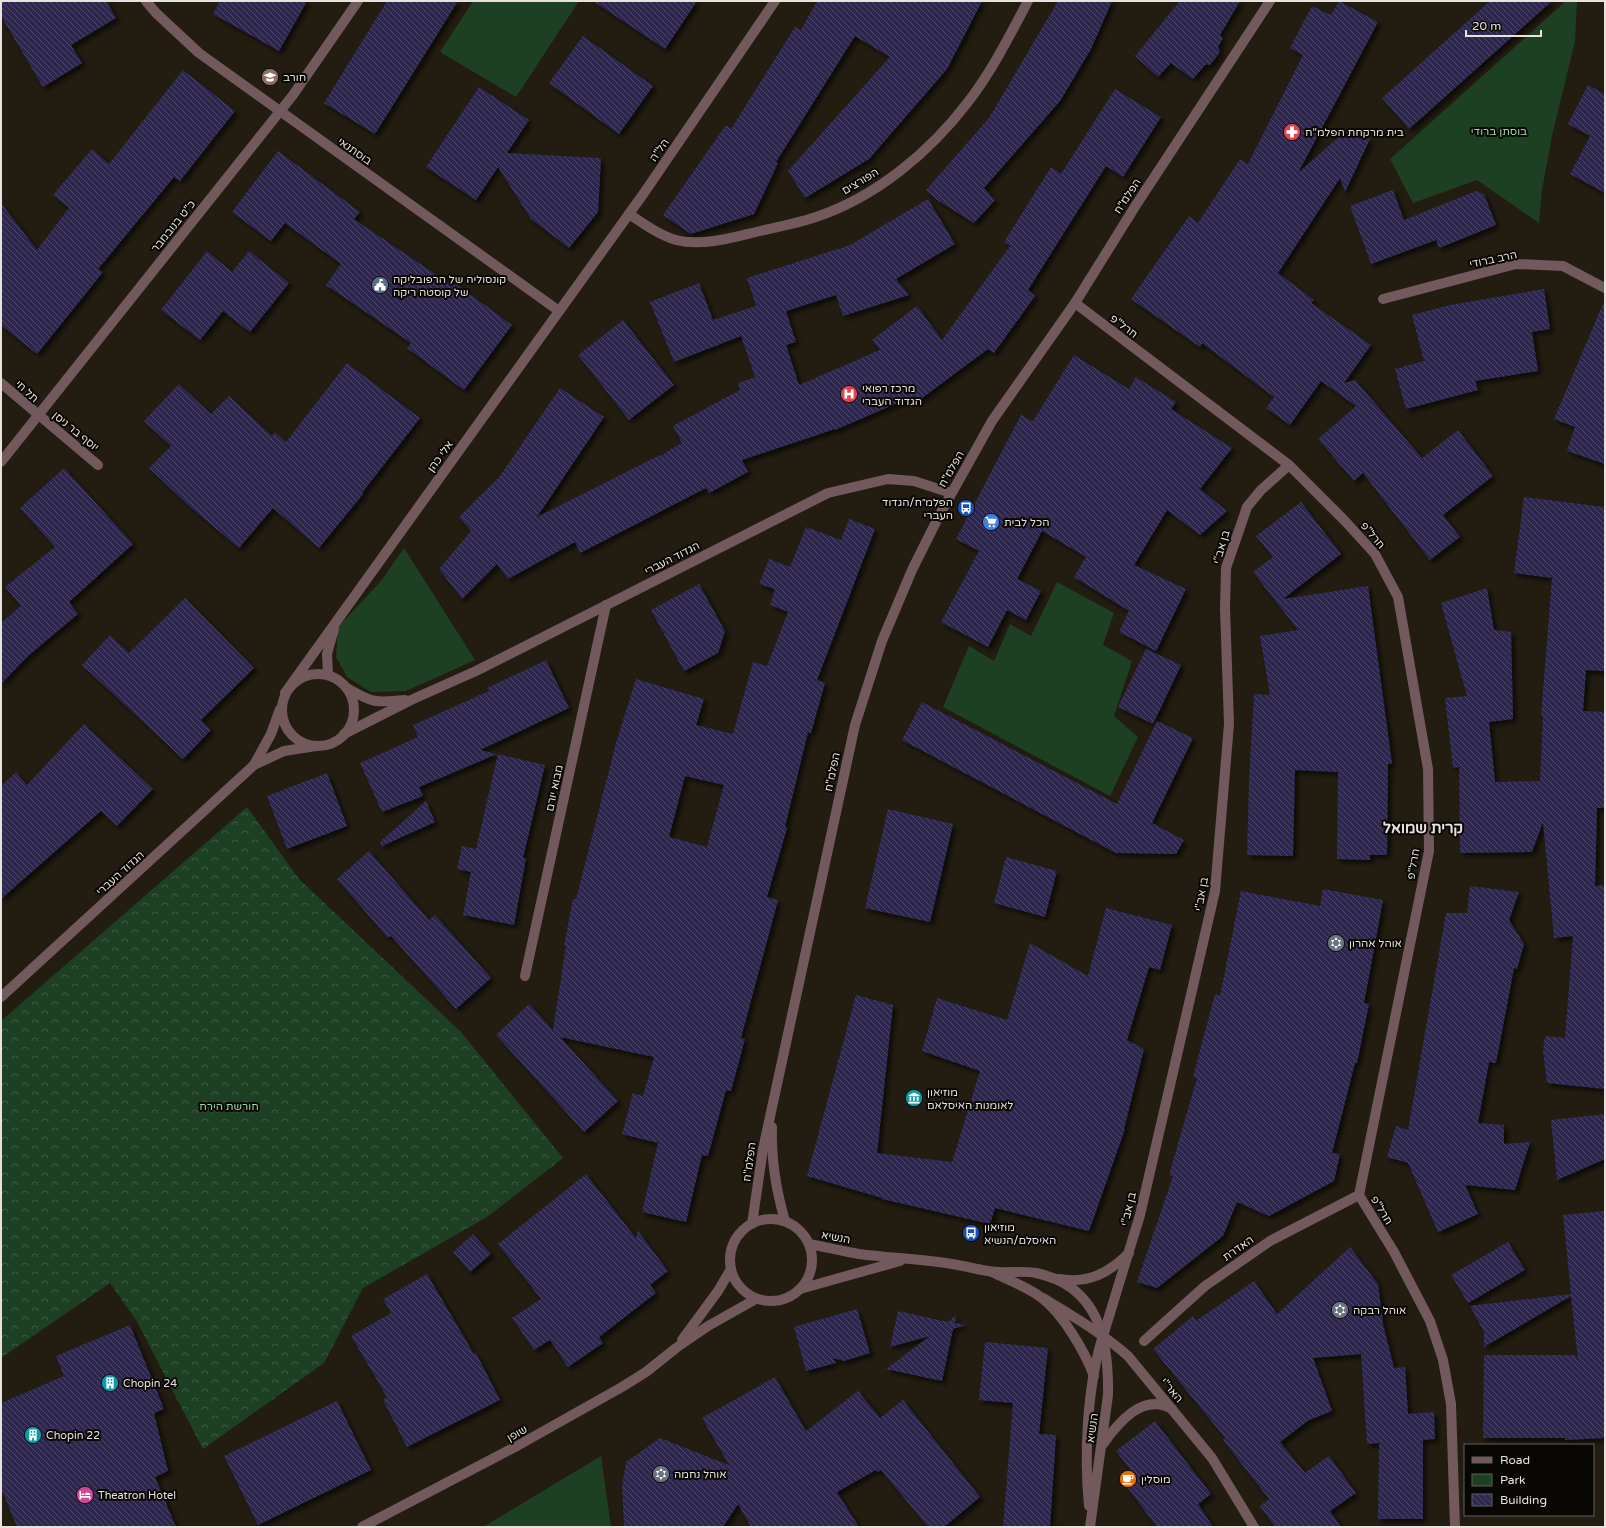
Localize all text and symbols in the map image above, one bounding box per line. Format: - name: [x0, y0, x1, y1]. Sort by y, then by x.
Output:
- scale bar: [1466, 12, 1541, 38]
- text: 20 m: [1472, 19, 1501, 33]
- school or university icon: חורב: [260, 67, 280, 87]
- place label: חורב: [283, 71, 306, 84]
- pharmacy icon: בית מרקחת הפלמ"ח: [1282, 122, 1302, 142]
- park label: בוסתן ברודי: [1471, 125, 1527, 138]
- place label: בית מרקחת הפלמ"ח: [1305, 126, 1404, 139]
- street label: בוסתנאי: [335, 135, 374, 168]
- street label: הל"ה: [647, 136, 672, 164]
- street label: הפורצים: [840, 165, 881, 197]
- street label: הפלמ"ח: [1111, 176, 1144, 216]
- street label: כ"ט בנובמבר: [148, 198, 198, 255]
- street label: הרב ברודי: [1468, 248, 1518, 271]
- place label: קונסוליה של הרפובליקה של קוסטה ריקה: [393, 273, 506, 299]
- public building icon: קונסוליה של הרפובליקה של קוסטה ריקה: [370, 275, 390, 295]
- street label: חרל"פ: [1107, 312, 1140, 341]
- street label: תל חי: [12, 378, 41, 405]
- place label: מרכז רפואי הגדוד העברי: [862, 382, 922, 408]
- hospital icon: מרכז רפואי הגדוד העברי: [839, 384, 859, 404]
- street label: יוסף בר ניסן: [50, 409, 101, 454]
- street label: אלי כהן: [425, 438, 456, 474]
- street label: הפלמ"ח: [936, 449, 967, 490]
- place label: הפלמ״ח/הגדוד העברי: [882, 496, 953, 522]
- bus stop icon: הפלמ״ח/הגדוד העברי: [956, 498, 976, 518]
- supermarket icon: הכל לבית: [981, 512, 1001, 532]
- place label: הכל לבית: [1004, 516, 1050, 529]
- street label: חרל"פ: [1358, 519, 1388, 551]
- street label: בן אב"י: [1210, 529, 1232, 566]
- street label: הגדוד העברי: [643, 539, 702, 578]
- street label: הפלמ"ח: [822, 751, 843, 793]
- street label: מבוא יורם: [543, 764, 566, 813]
- district label: קרית שמואל: [1383, 819, 1463, 837]
- street label: הגדוד העברי: [94, 848, 147, 898]
- street label: חרל"פ: [1404, 848, 1423, 881]
- street label: בן אב"י: [1192, 876, 1211, 912]
- synagogue icon: אוהל אהרון: [1326, 933, 1346, 953]
- place label: אוהל אהרון: [1349, 937, 1402, 950]
- place label: מוזיאון לאומנות האיסלאם: [927, 1086, 1013, 1112]
- museum icon: מוזיאון לאומנות האיסלאם: [904, 1088, 924, 1108]
- park label: חורשת הירח: [199, 1100, 259, 1113]
- street label: הפלמ"ח: [740, 1142, 759, 1183]
- street label: בן אב"י: [1118, 1191, 1139, 1227]
- street label: חרל"פ: [1368, 1194, 1395, 1227]
- place label: מוזיאון האיסלם/הנשיא: [984, 1221, 1056, 1247]
- bus stop icon: מוזיאון האיסלם/הנשיא: [961, 1223, 981, 1243]
- street label: הנשיא: [820, 1228, 852, 1247]
- street label: האדרת: [1220, 1233, 1256, 1264]
- synagogue icon: אוהל רבקה: [1330, 1300, 1350, 1320]
- place label: אוהל רבקה: [1353, 1304, 1406, 1317]
- building icon: Chopin 24: [100, 1373, 120, 1393]
- street label: האר"י: [1158, 1375, 1186, 1405]
- place label: Chopin 24: [123, 1377, 177, 1390]
- street label: הנשיא: [1084, 1413, 1101, 1444]
- street label: שופן: [505, 1423, 530, 1444]
- building icon: Chopin 22: [23, 1425, 43, 1445]
- place label: Chopin 22: [46, 1429, 100, 1442]
- legend: [1464, 1444, 1594, 1516]
- text: Road: [1500, 1453, 1530, 1467]
- synagogue icon: אוהל נחמה: [651, 1464, 671, 1484]
- place label: אוהל נחמה: [674, 1468, 727, 1481]
- cafe icon: מוסלין: [1118, 1469, 1138, 1489]
- place label: מוסלין: [1141, 1473, 1171, 1486]
- text: Park: [1500, 1473, 1526, 1487]
- hotel icon: Theatron Hotel: [75, 1485, 95, 1505]
- place label: Theatron Hotel: [98, 1489, 176, 1502]
- text: Building: [1500, 1493, 1547, 1507]

